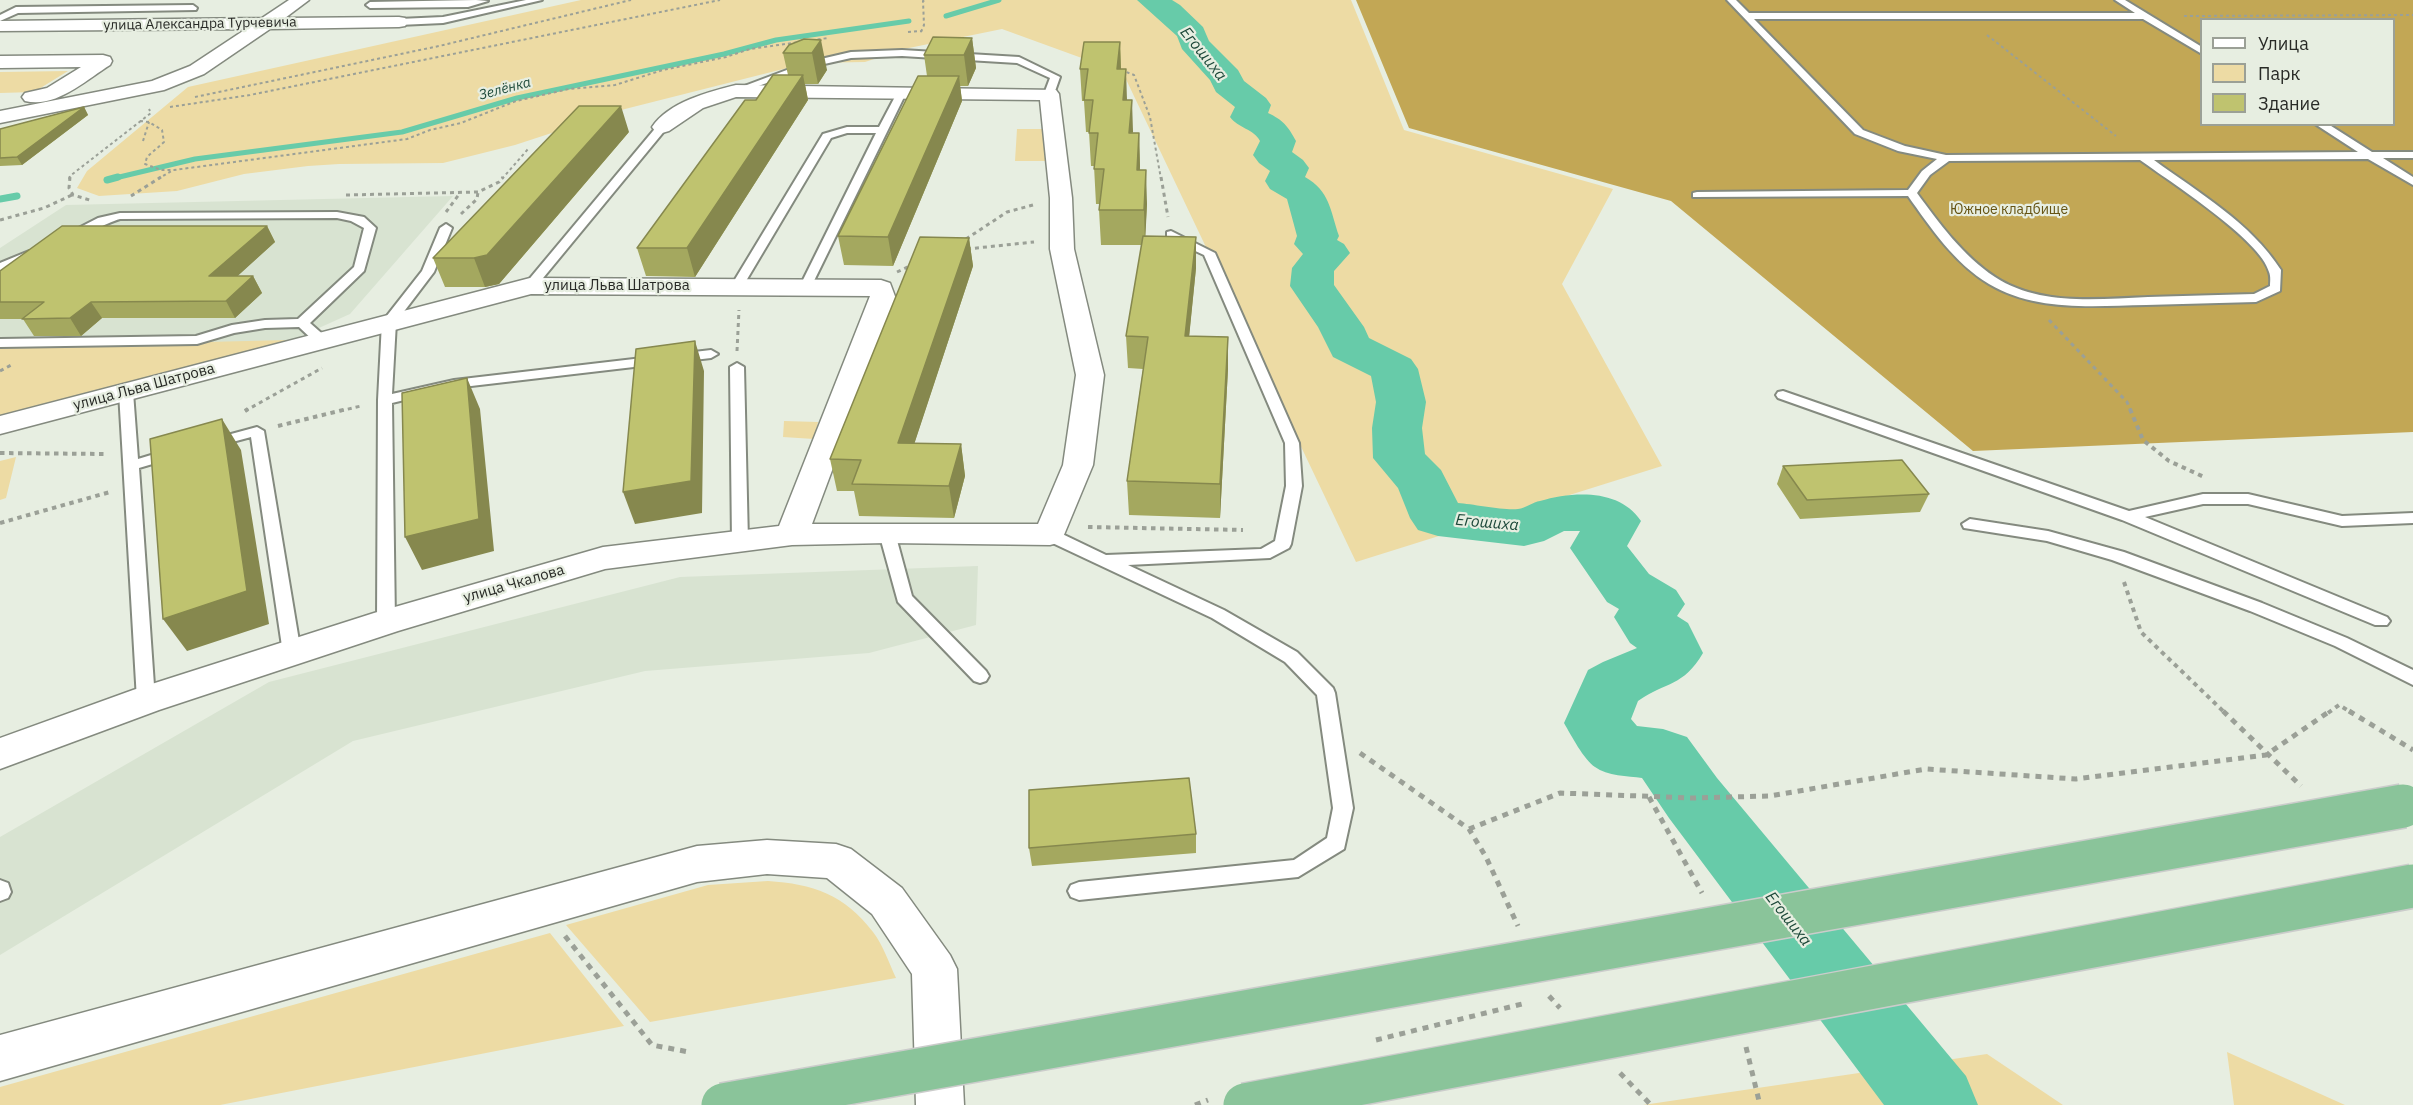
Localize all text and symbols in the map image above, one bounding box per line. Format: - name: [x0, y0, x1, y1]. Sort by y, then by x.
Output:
- street label: улица Александра Турчевича: [103, 14, 297, 34]
- legend: [2200, 18, 2395, 126]
- water label: Егошиха: [1176, 23, 1230, 85]
- text: Улица: [2258, 32, 2309, 55]
- text: Парк: [2258, 62, 2300, 85]
- water label: Зелёнка: [477, 74, 533, 104]
- text: Здание: [2258, 92, 2320, 115]
- park label: Южное кладбище: [1950, 202, 2068, 218]
- street label: улица Льва Шатрова: [544, 277, 690, 295]
- street label: улица Льва Шатрова: [71, 359, 217, 415]
- water label: Егошиха: [1454, 511, 1520, 535]
- street label: улица Чкалова: [461, 561, 567, 607]
- water label: Егошиха: [1761, 888, 1815, 950]

